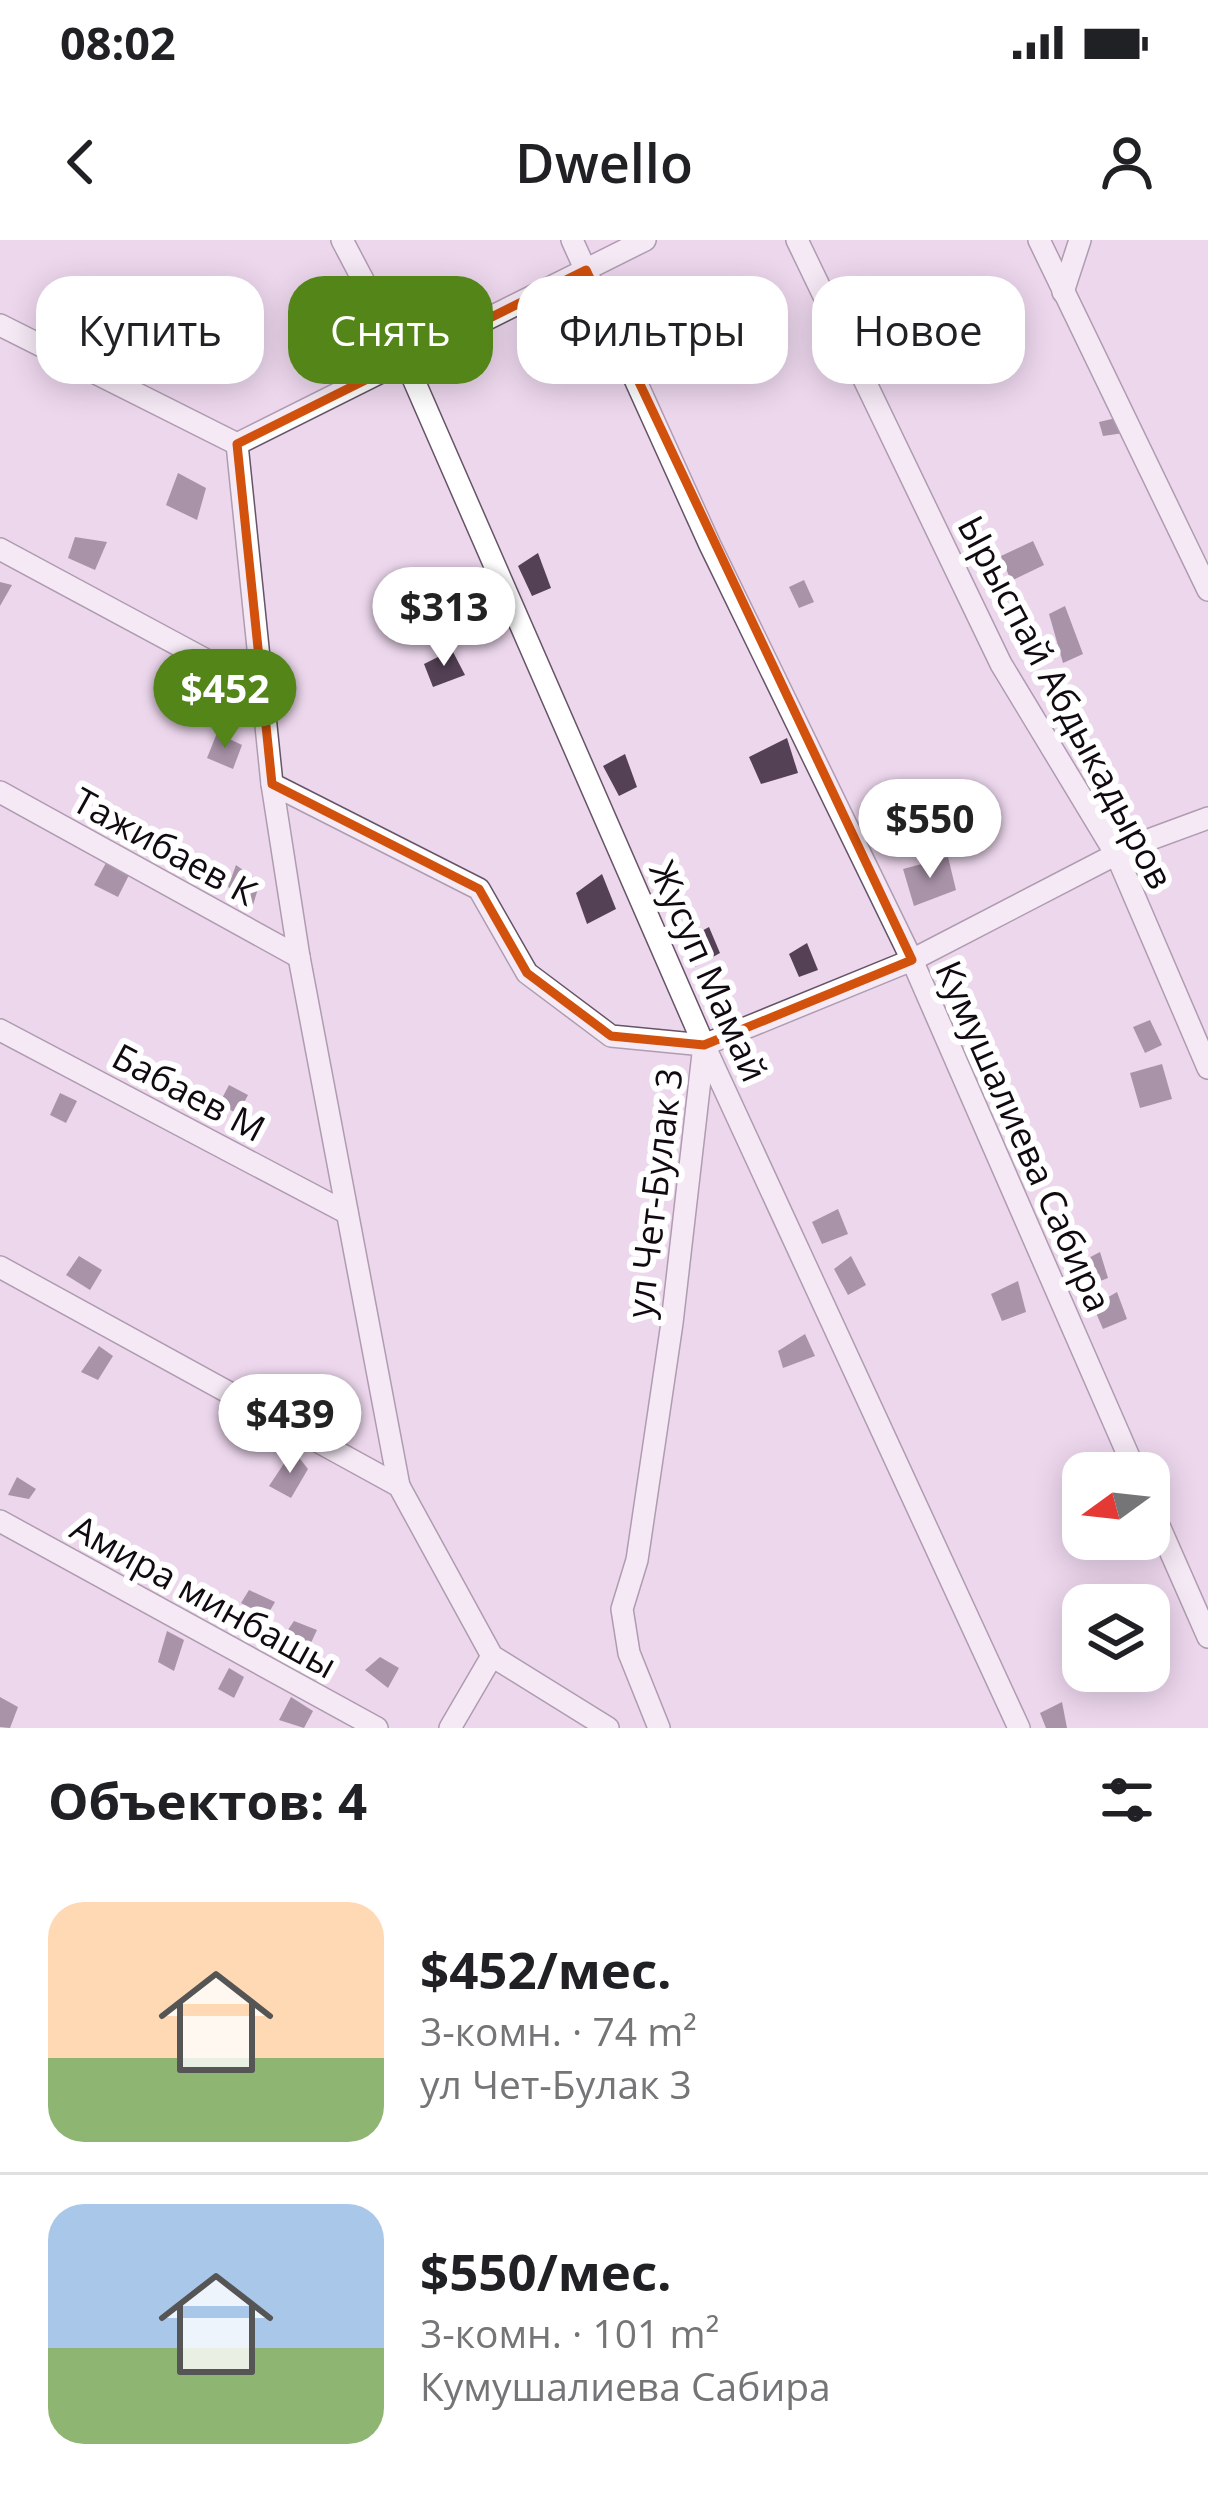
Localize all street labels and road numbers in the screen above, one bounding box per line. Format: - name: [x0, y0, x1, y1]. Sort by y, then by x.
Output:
- street label: Ырыспай Абдыкадыров: [947, 507, 1185, 897]
- street label: Тажибаев К: [64, 775, 266, 917]
- street label: Жусуп Мамай: [638, 853, 780, 1089]
- street label: Кумушалиева Сабира: [925, 953, 1123, 1319]
- street label: Бабаев М: [104, 1031, 274, 1153]
- street label: ул Чет-Булак 3: [614, 1065, 694, 1321]
- street label: Амира минбашы: [62, 1503, 346, 1689]

